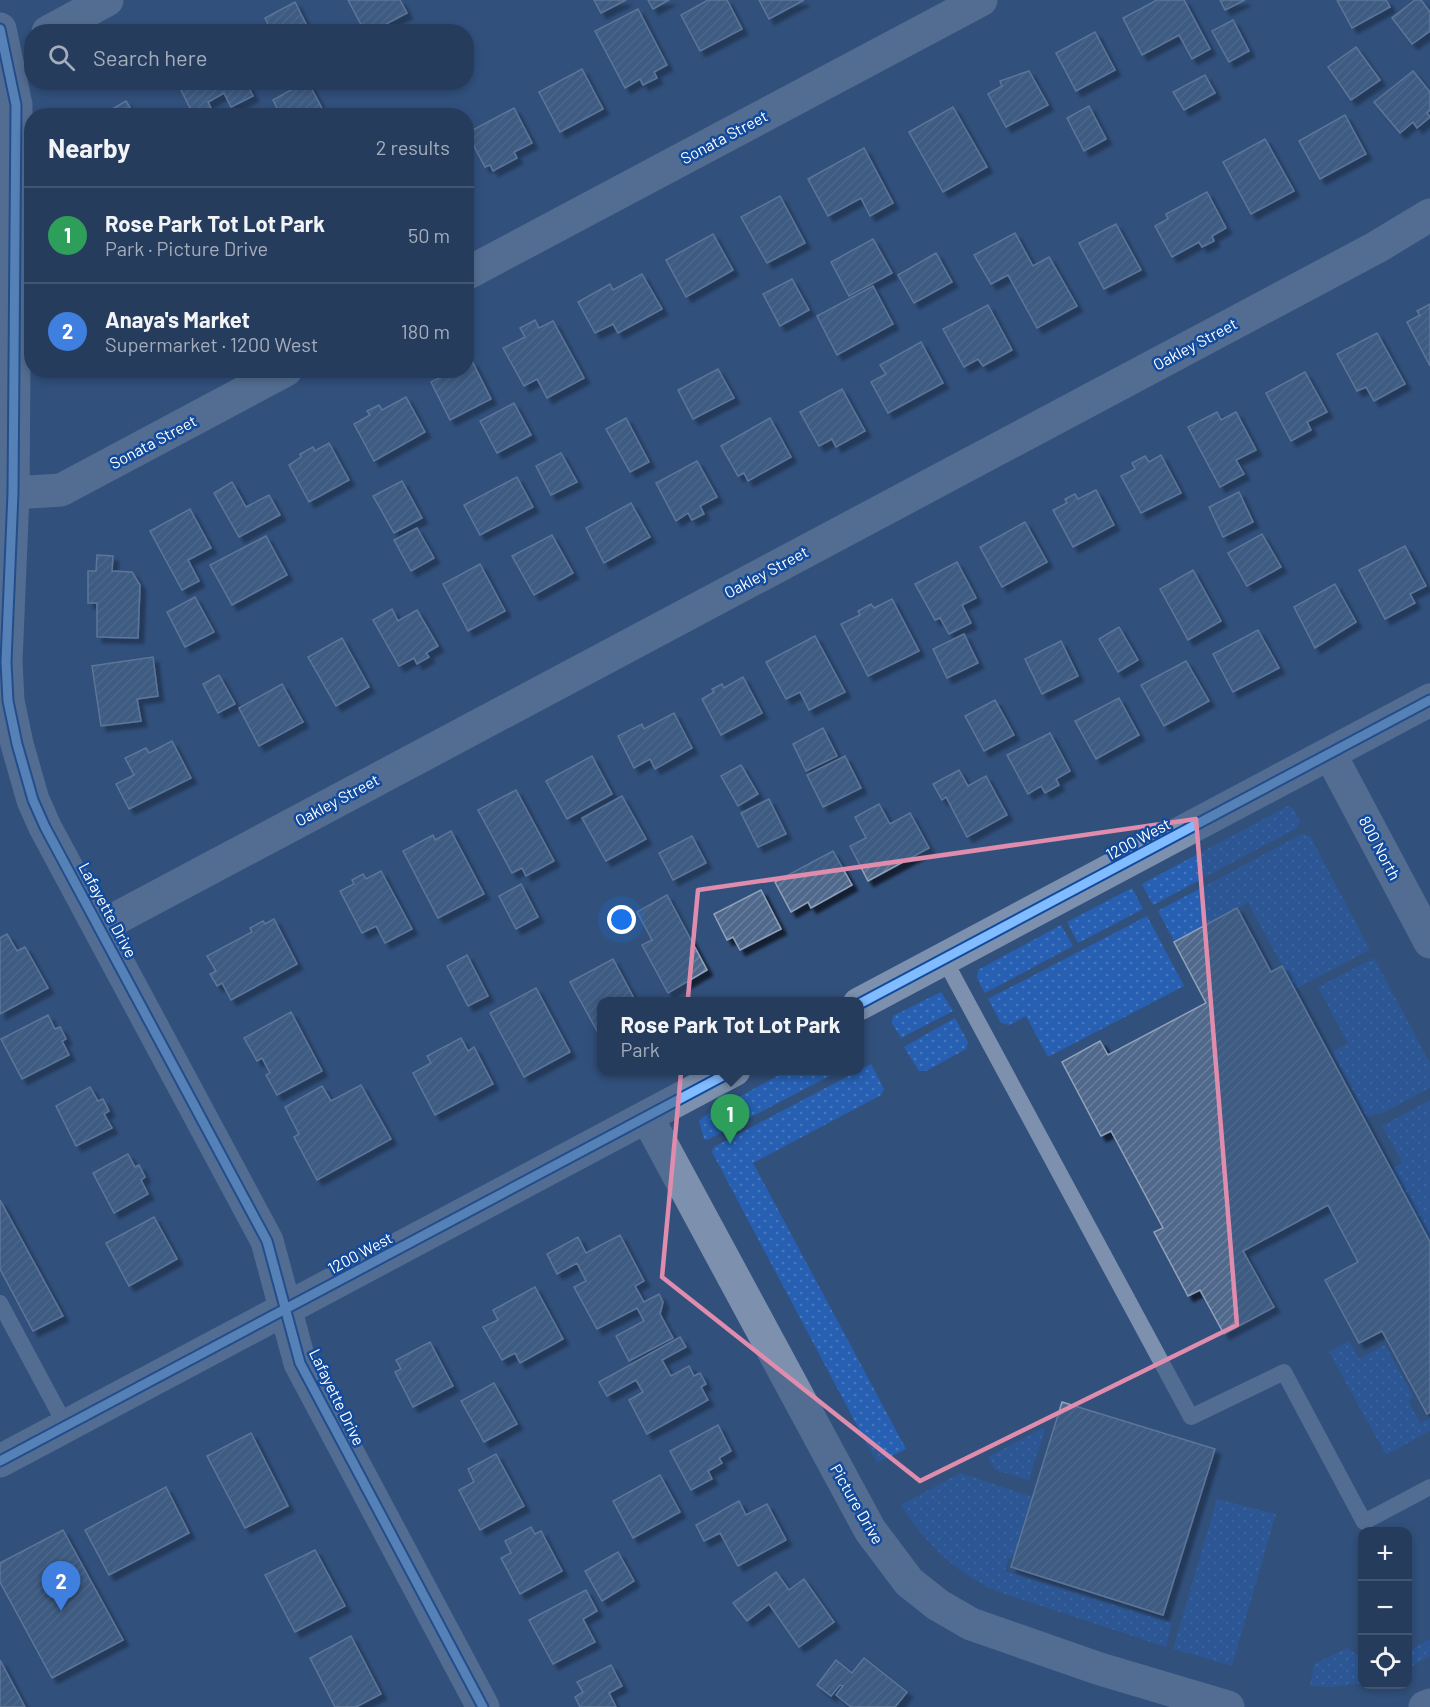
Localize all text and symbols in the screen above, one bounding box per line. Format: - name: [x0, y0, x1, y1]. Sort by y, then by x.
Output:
- search box: [24, 24, 474, 90]
- icon: search: [45, 41, 78, 74]
- text: Search here: [93, 44, 207, 70]
- street label: Sonata Street: [677, 106, 770, 167]
- text: Nearby: [48, 132, 130, 163]
- text: 2 results: [376, 135, 450, 159]
- text: Rose Park Tot Lot Park: [105, 210, 325, 236]
- text: 1: [64, 223, 71, 247]
- text: 50 m: [408, 223, 450, 247]
- text: Park · Picture Drive: [105, 236, 268, 260]
- text: Anaya's Market: [105, 306, 250, 332]
- street label: Oakley Street: [1150, 314, 1240, 374]
- text: 2: [62, 319, 73, 343]
- text: 180 m: [401, 319, 450, 343]
- text: Supermarket · 1200 West: [105, 332, 318, 356]
- street label: Sonata Street: [106, 411, 199, 472]
- street label: Oakley Street: [721, 542, 811, 602]
- street label: Oakley Street: [292, 770, 382, 830]
- street label: 800 North: [1356, 813, 1405, 883]
- street label: 1200 West: [1102, 814, 1173, 864]
- street label: Lafayette Drive: [75, 859, 141, 961]
- your location: [607, 905, 636, 934]
- popup: [597, 997, 864, 1075]
- text: Rose Park Tot Lot Park: [621, 1011, 840, 1037]
- text: Park: [621, 1037, 660, 1061]
- pin: 1: [710, 1094, 750, 1144]
- street label: 1200 West: [324, 1228, 395, 1278]
- street label: Lafayette Drive: [306, 1345, 369, 1448]
- street label: Picture Drive: [827, 1460, 888, 1547]
- map controls: [1358, 1527, 1412, 1689]
- button: +: [1358, 1527, 1412, 1581]
- pin: 2: [42, 1562, 80, 1611]
- button: −: [1358, 1581, 1412, 1635]
- button: locate: [1358, 1635, 1412, 1689]

